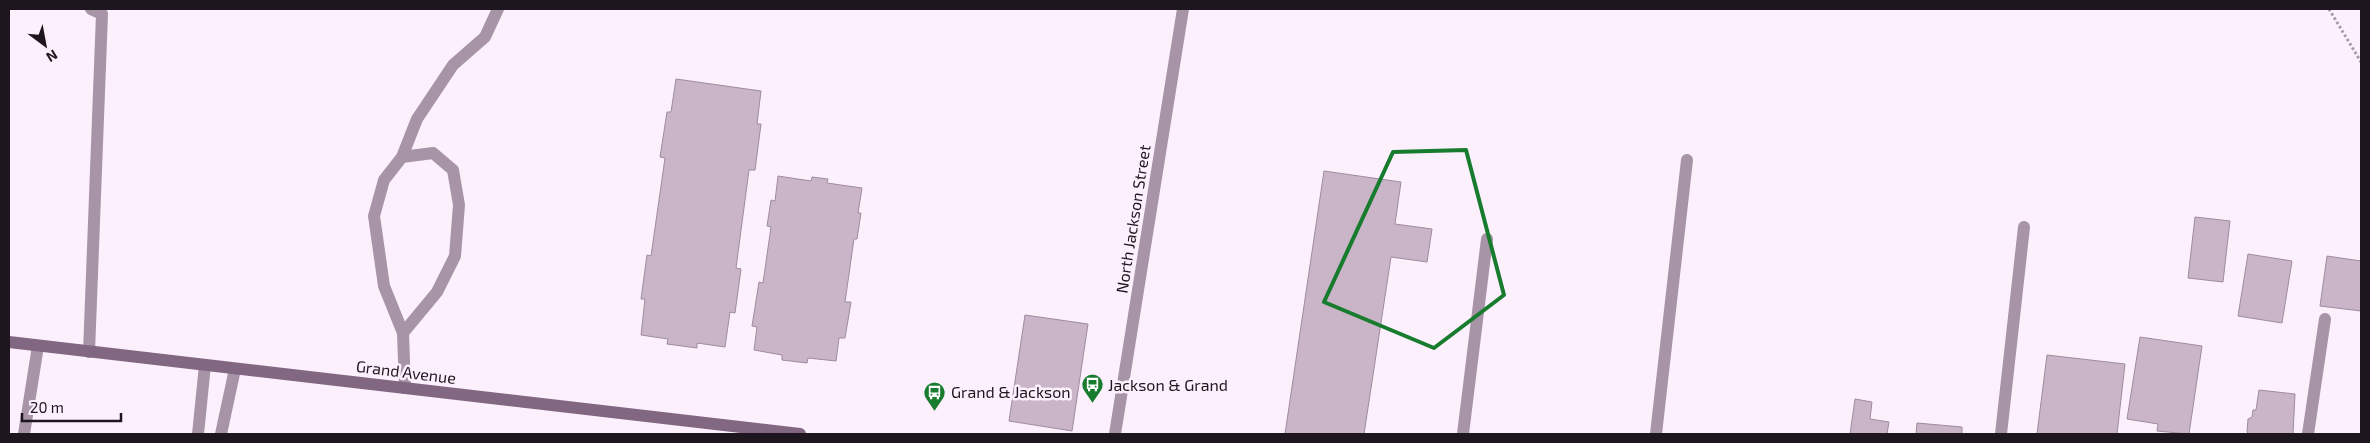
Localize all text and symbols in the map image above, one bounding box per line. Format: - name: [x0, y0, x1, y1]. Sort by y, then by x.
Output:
- north arrow: [20, 20, 70, 70]
- text: N: [43, 47, 61, 66]
- street label: North Jackson Street: [1111, 143, 1154, 295]
- street label: Grand Avenue: [355, 356, 457, 387]
- bus stop icon: Jackson & Grand: [1080, 373, 1104, 404]
- place label: Jackson & Grand: [1108, 375, 1228, 394]
- bus stop icon: Grand & Jackson: [923, 380, 947, 411]
- place label: Grand & Jackson: [951, 382, 1071, 401]
- scale bar: [22, 390, 121, 422]
- text: 20 m: [30, 398, 64, 416]

